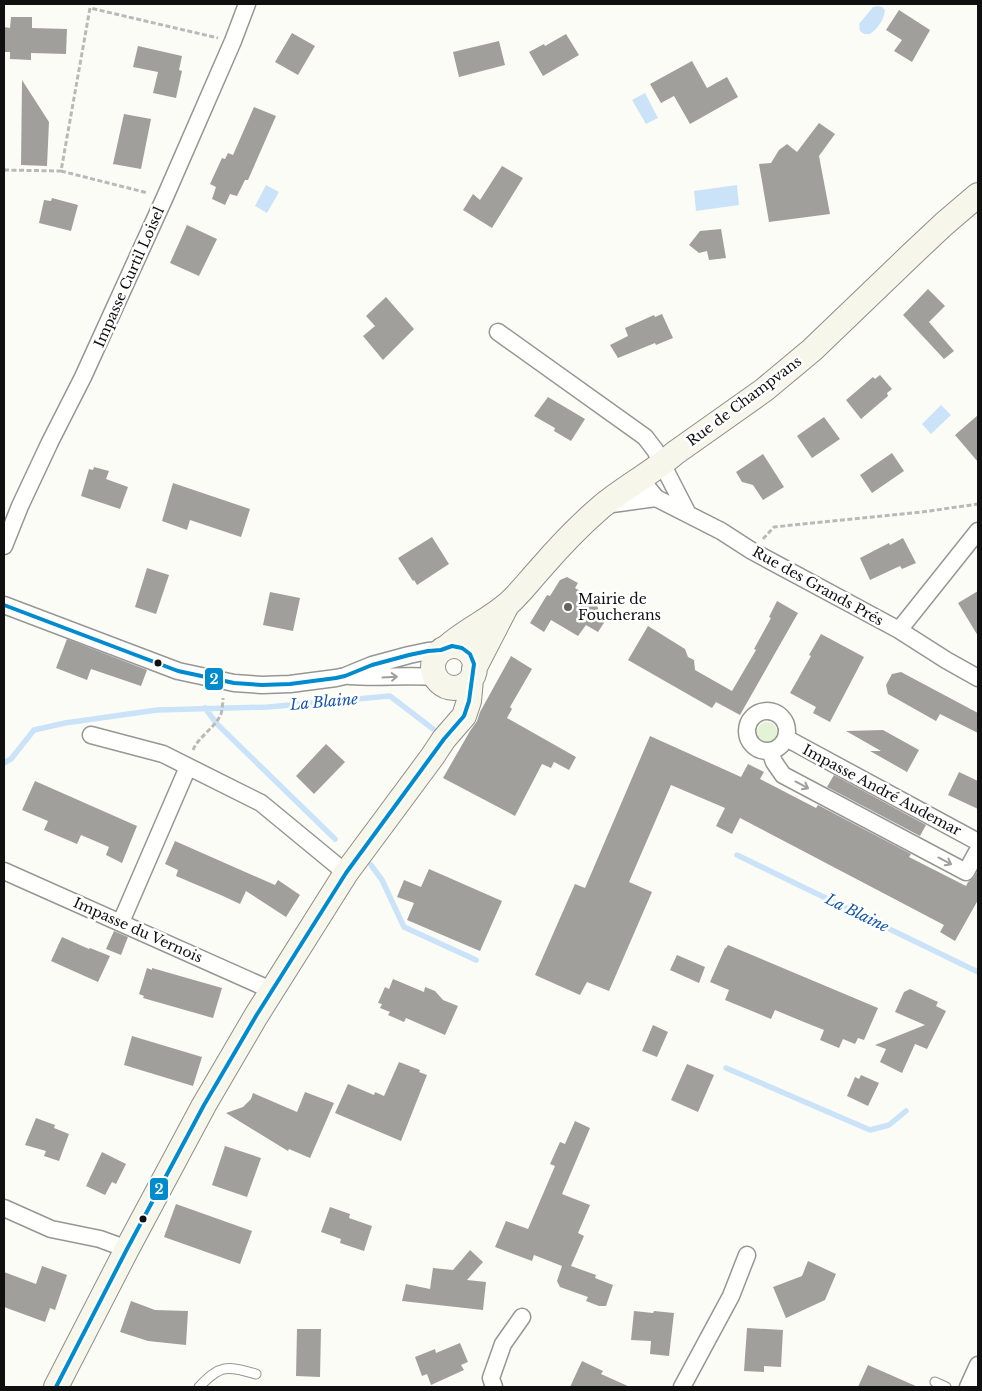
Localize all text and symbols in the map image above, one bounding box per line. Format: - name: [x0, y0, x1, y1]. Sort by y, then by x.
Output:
- street label: Impasse Curtil Loisel: [90, 204, 168, 350]
- street label: Rue de Champvans: [683, 352, 805, 450]
- street label: Rue des Grands Prés: [749, 543, 887, 629]
- place label: Mairie de Foucherans: [578, 590, 661, 624]
- marker: Mairie de Foucherans: [562, 601, 574, 613]
- unlabelled marker: [153, 658, 163, 668]
- line badge: 2: [204, 667, 224, 691]
- text: 2: [209, 670, 219, 688]
- one-way arrow: [382, 672, 398, 681]
- water label: La Blaine: [288, 689, 359, 714]
- street label: Impasse André Audemar: [800, 740, 965, 840]
- one-way arrow: [794, 780, 809, 790]
- one-way arrow: [937, 857, 952, 866]
- water label: La Blaine: [821, 889, 892, 936]
- street label: Impasse du Vernois: [71, 893, 205, 967]
- line badge: 2: [149, 1177, 169, 1201]
- text: 2: [154, 1180, 164, 1198]
- unlabelled marker: [138, 1214, 148, 1224]

